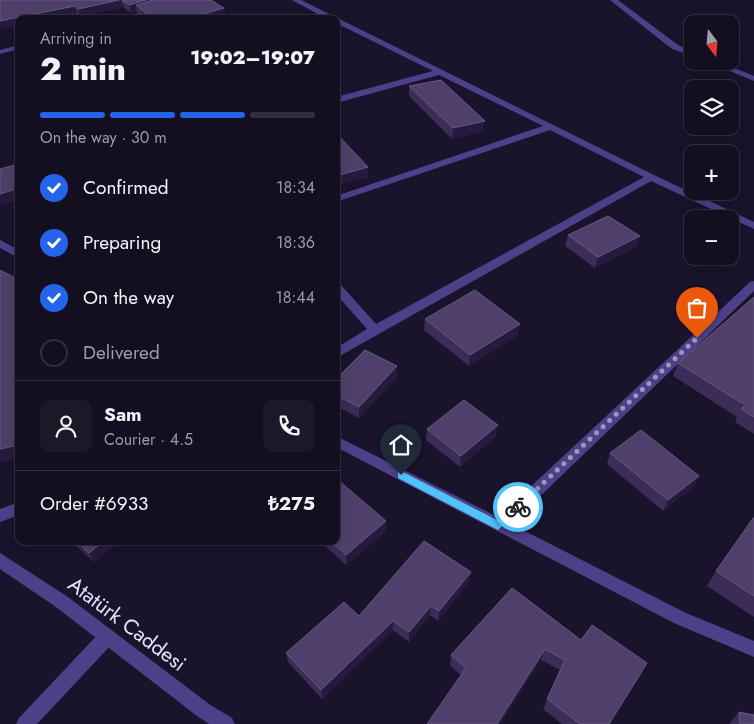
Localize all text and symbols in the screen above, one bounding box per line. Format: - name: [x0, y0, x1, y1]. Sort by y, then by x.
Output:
- north arrow: [684, 15, 739, 70]
- map controls: [684, 15, 739, 265]
- text: Arriving in: [40, 27, 112, 50]
- text: 19:02–19:07: [190, 44, 315, 71]
- text: 2 min: [40, 46, 126, 92]
- button: layers: [684, 80, 739, 135]
- text: On the way · 30 m: [40, 126, 167, 149]
- button: +: [684, 145, 739, 200]
- icon: check: [40, 174, 68, 202]
- text: Confirmed: [83, 174, 169, 201]
- text: 18:34: [276, 176, 315, 199]
- button: −: [684, 210, 739, 265]
- icon: check: [40, 229, 68, 257]
- text: Preparing: [83, 229, 161, 256]
- text: 18:36: [276, 231, 315, 254]
- icon: check: [40, 284, 68, 312]
- text: On the way: [83, 284, 174, 311]
- text: 18:44: [276, 286, 315, 309]
- pin: [676, 287, 718, 338]
- icon: bag: [683, 294, 711, 322]
- text: Delivered: [83, 339, 160, 366]
- button: person: [40, 400, 92, 452]
- button: phone: [263, 400, 315, 452]
- text: Sam: [104, 401, 142, 428]
- pin: [380, 424, 422, 475]
- text: Courier · 4.5: [104, 428, 193, 451]
- icon: home: [387, 431, 415, 459]
- courier: [493, 482, 543, 532]
- text: Order #6933: [40, 490, 149, 517]
- text: ₺275: [268, 490, 315, 517]
- icon: bike: [504, 493, 532, 521]
- street label: Atatürk Caddesi: [62, 570, 192, 678]

